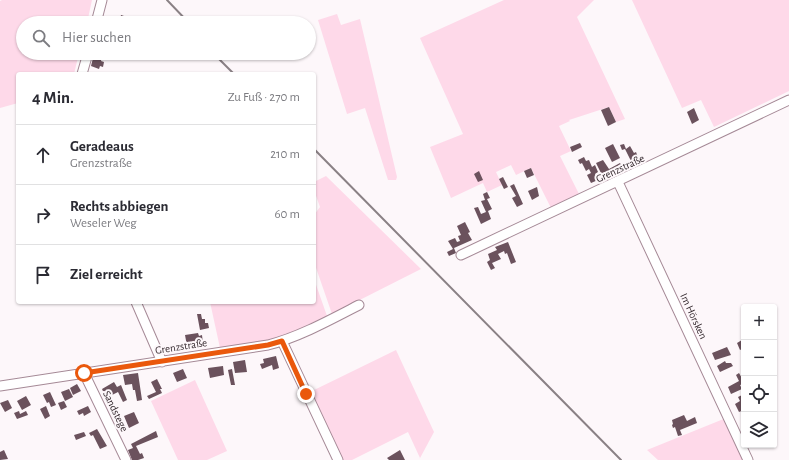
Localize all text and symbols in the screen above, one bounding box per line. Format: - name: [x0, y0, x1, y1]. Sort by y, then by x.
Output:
- search box: [16, 16, 316, 60]
- icon: search: [30, 27, 52, 49]
- text: Hier suchen: [62, 30, 132, 45]
- text: 4 Min.: [32, 89, 74, 106]
- text: Zu Fuß · 270 m: [228, 91, 300, 104]
- text: Geradeaus: [70, 139, 134, 154]
- icon: ahead: [32, 144, 54, 166]
- text: 210 m: [270, 148, 300, 161]
- street label: Grenzstraße: [594, 152, 646, 185]
- text: Grenzstraße: [70, 157, 132, 170]
- text: Rechts abbiegen: [70, 199, 168, 214]
- icon: right: [32, 204, 54, 226]
- text: 60 m: [274, 208, 300, 221]
- text: Weseler Weg: [70, 217, 137, 230]
- icon: arrive: [32, 264, 54, 286]
- text: Ziel erreicht: [70, 267, 143, 282]
- street label: Im Hörsken: [678, 292, 709, 341]
- map controls: [741, 304, 777, 448]
- button: +: [741, 304, 777, 340]
- street label: Grenzstraße: [154, 337, 208, 356]
- button: −: [741, 340, 777, 376]
- route start: [75, 364, 93, 382]
- button: locate: [741, 376, 777, 412]
- route end: [297, 385, 315, 403]
- street label: Sandstege: [101, 389, 130, 433]
- button: layers: [741, 412, 777, 448]

